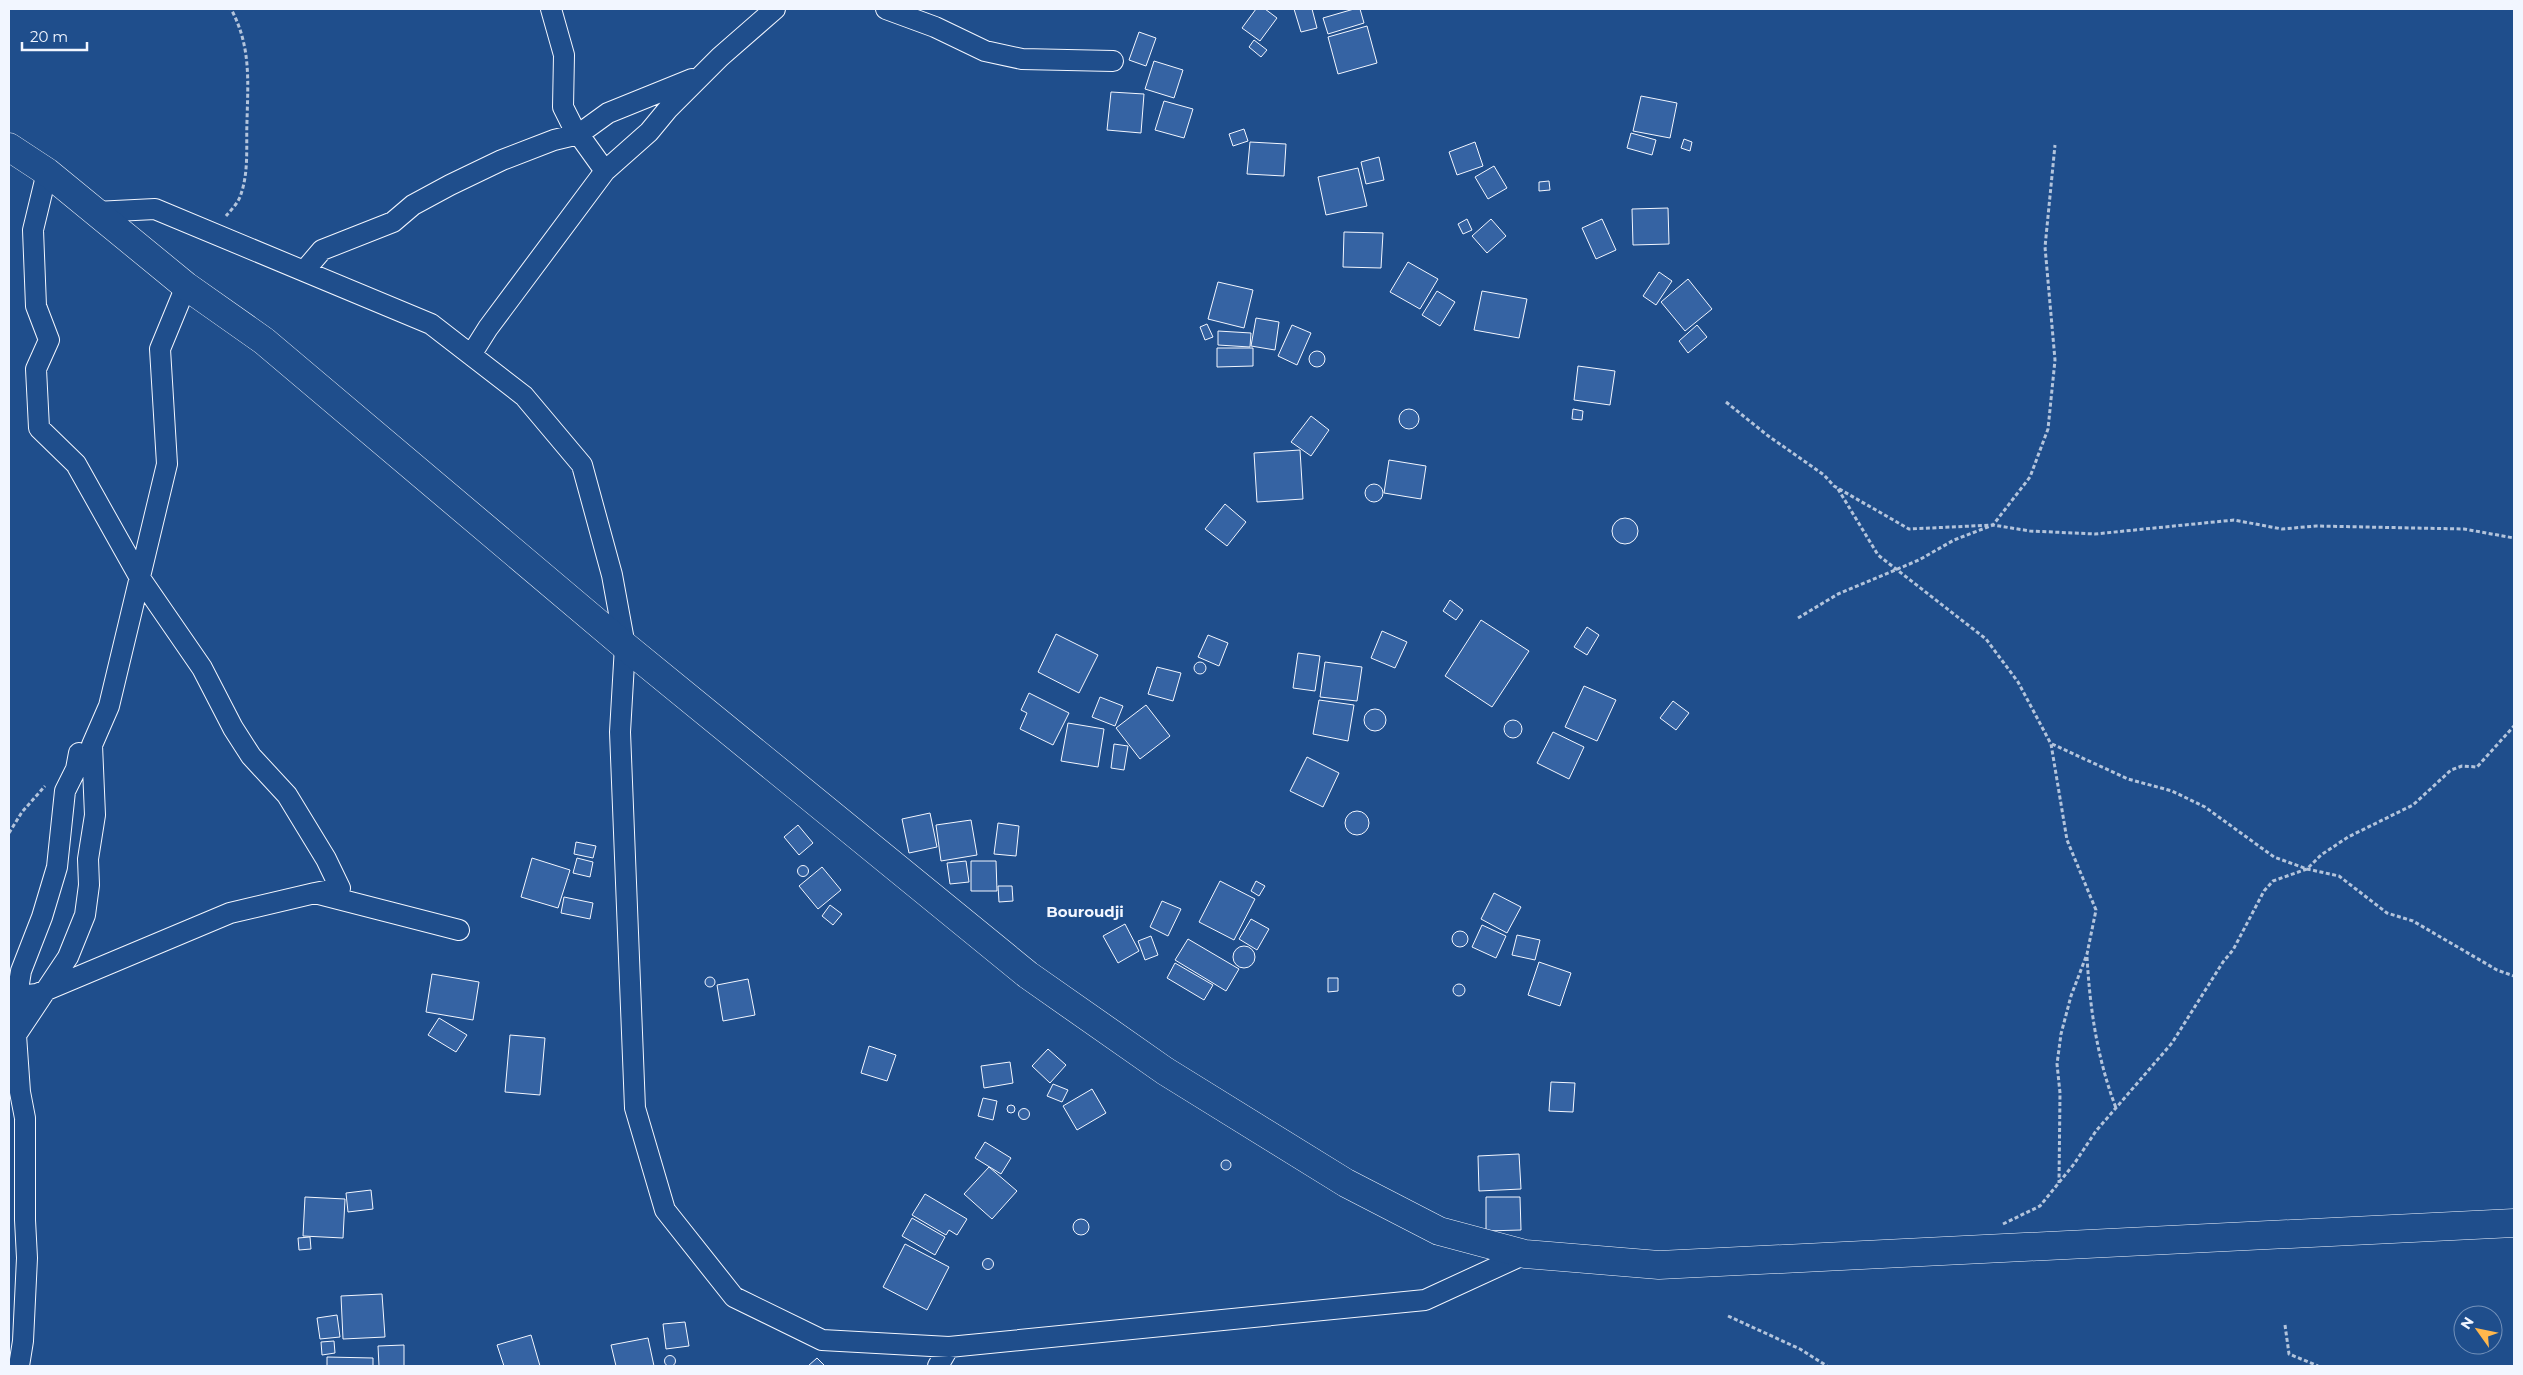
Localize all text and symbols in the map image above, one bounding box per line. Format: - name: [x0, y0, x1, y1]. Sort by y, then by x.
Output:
- scale bar: [22, 20, 88, 52]
- text: 20 m: [30, 27, 68, 46]
- district label: Bouroudji: [1046, 902, 1124, 921]
- north arrow: [2453, 1305, 2503, 1355]
- text: N: [2456, 1313, 2478, 1333]

